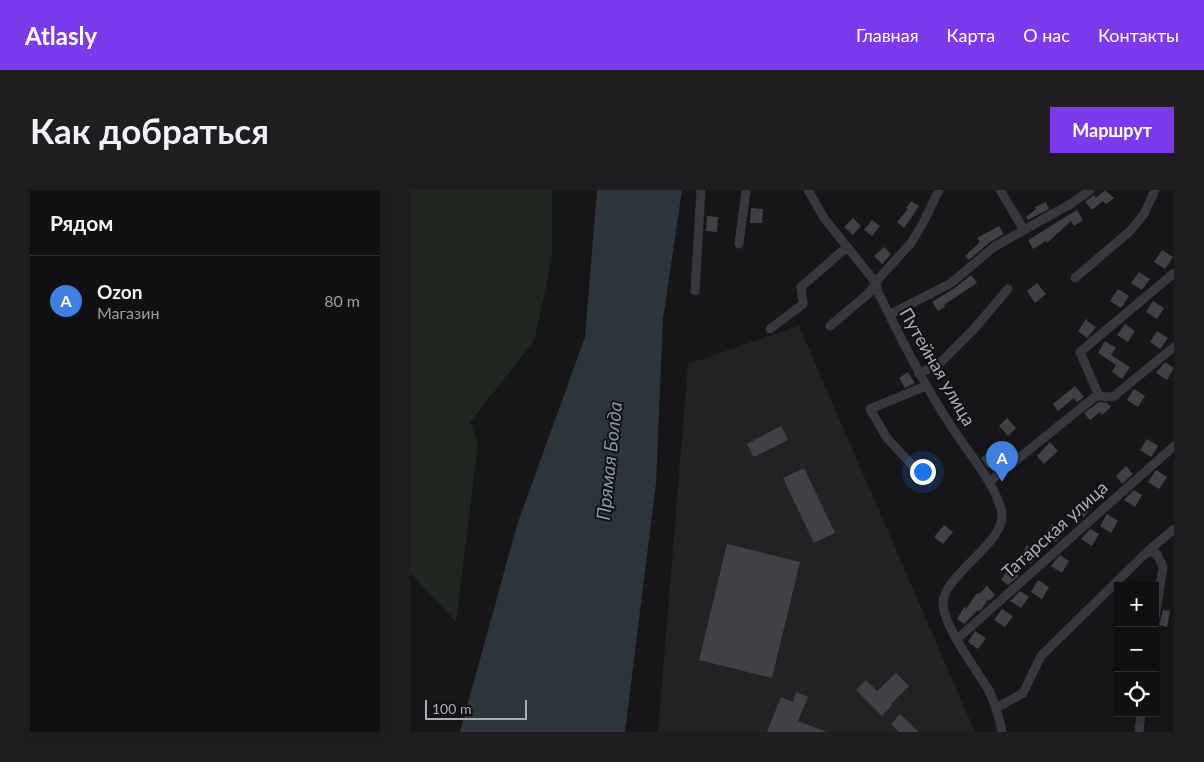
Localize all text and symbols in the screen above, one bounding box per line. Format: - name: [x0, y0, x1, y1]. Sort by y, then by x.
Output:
- text: Atlasly: [25, 21, 97, 50]
- text: Главная: [856, 24, 919, 46]
- text: Карта: [947, 24, 995, 46]
- text: О нас: [1023, 24, 1070, 46]
- text: Контакты: [1098, 24, 1179, 46]
- button: Маршрут: [1050, 107, 1174, 153]
- text: Как добраться: [30, 109, 269, 151]
- text: Рядом: [50, 210, 113, 235]
- text: Ozon: [97, 280, 142, 303]
- text: A: [60, 291, 72, 310]
- text: 80 m: [324, 291, 360, 310]
- text: Магазин: [97, 303, 159, 322]
- street label: Путейная улица: [895, 304, 981, 429]
- water label: Прямая Болда: [591, 400, 626, 522]
- pin: A: [986, 441, 1018, 482]
- your location: [910, 459, 936, 485]
- street label: Татарская улица: [997, 476, 1112, 583]
- map controls: [1114, 582, 1159, 717]
- button: +: [1114, 582, 1159, 627]
- button: −: [1114, 627, 1159, 672]
- button: locate: [1114, 672, 1159, 717]
- scale bar: [425, 697, 528, 720]
- text: 100 m: [432, 700, 471, 717]

